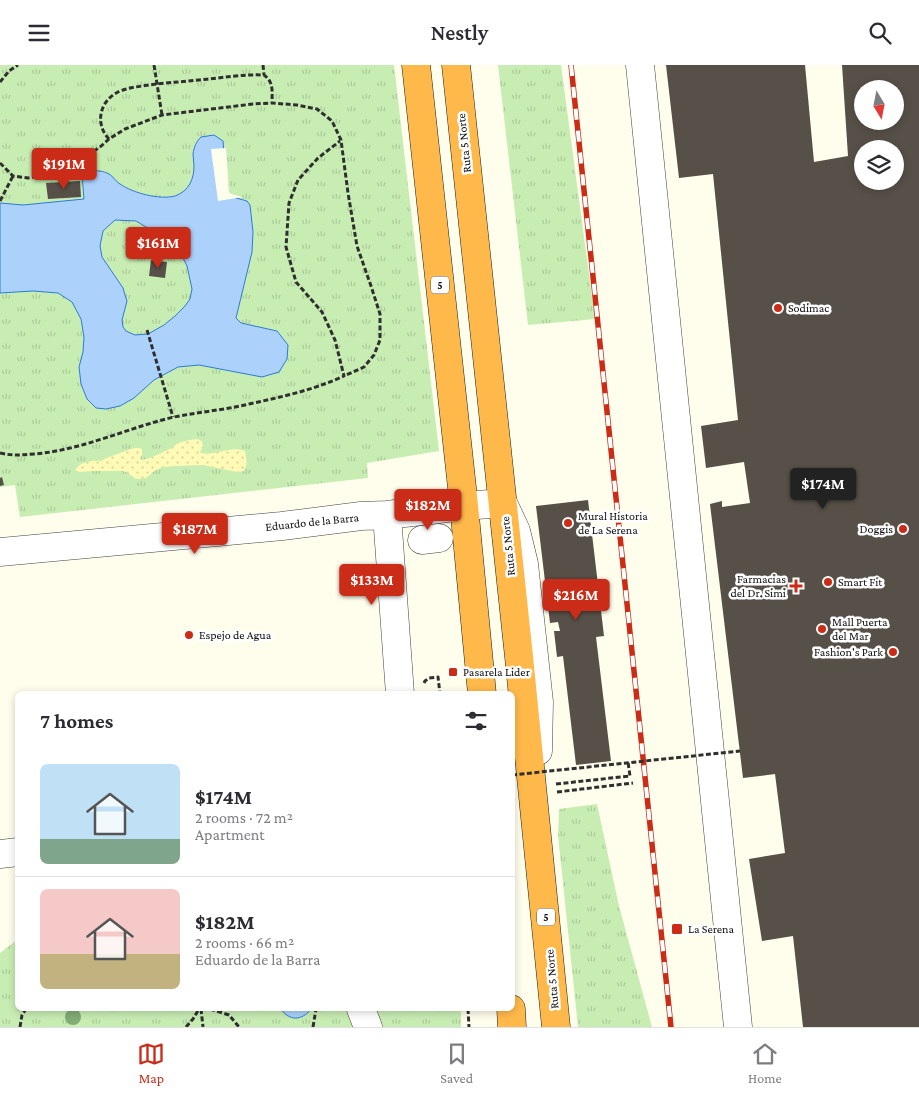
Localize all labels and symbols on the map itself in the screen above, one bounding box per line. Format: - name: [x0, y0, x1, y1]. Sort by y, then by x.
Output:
- north arrow: [854, 80, 904, 130]
- street label: Ruta 5 Norte: [454, 113, 474, 173]
- pin: $191M: [29, 147, 99, 190]
- pin: $161M: [123, 227, 193, 269]
- road number: 5: [431, 277, 449, 293]
- place label: Sodimac: [788, 301, 829, 315]
- marker: Sodimac: [772, 302, 784, 314]
- pin: $174M: [788, 467, 858, 510]
- pin: $182M: [393, 489, 463, 531]
- place label: Mural Historia de La Serena: [578, 509, 648, 537]
- street label: Eduardo de la Barra: [265, 510, 360, 534]
- pin: $187M: [160, 513, 230, 555]
- street label: Ruta 5 Norte: [498, 516, 518, 576]
- marker: Mural Historia de La Serena: [562, 517, 574, 529]
- place label: Doggis: [860, 522, 893, 536]
- marker: Doggis: [897, 523, 909, 535]
- pin: $133M: [337, 563, 407, 606]
- place label: Farmacias del Dr. Simi: [730, 572, 786, 600]
- place label: Smart Fit: [838, 575, 883, 589]
- marker: Smart Fit: [822, 576, 834, 588]
- pin: $216M: [541, 579, 611, 621]
- marker: Farmacias del Dr. Simi: [790, 580, 802, 592]
- place label: Mall Puerta del Mar: [832, 615, 888, 643]
- marker: Mall Puerta del Mar: [816, 623, 828, 635]
- place label: Espejo de Agua: [199, 628, 272, 642]
- marker: Espejo de Agua: [183, 629, 195, 641]
- place label: Fashion's Park: [814, 645, 883, 659]
- marker: Fashion's Park: [887, 646, 899, 658]
- place label: Pasarela Lider: [463, 665, 531, 679]
- marker: Pasarela Lider: [447, 666, 459, 678]
- road number: 5: [537, 909, 555, 925]
- marker: La Serena: [670, 922, 684, 936]
- place label: La Serena: [688, 922, 734, 936]
- street label: Ruta 5 Norte: [542, 949, 562, 1009]

